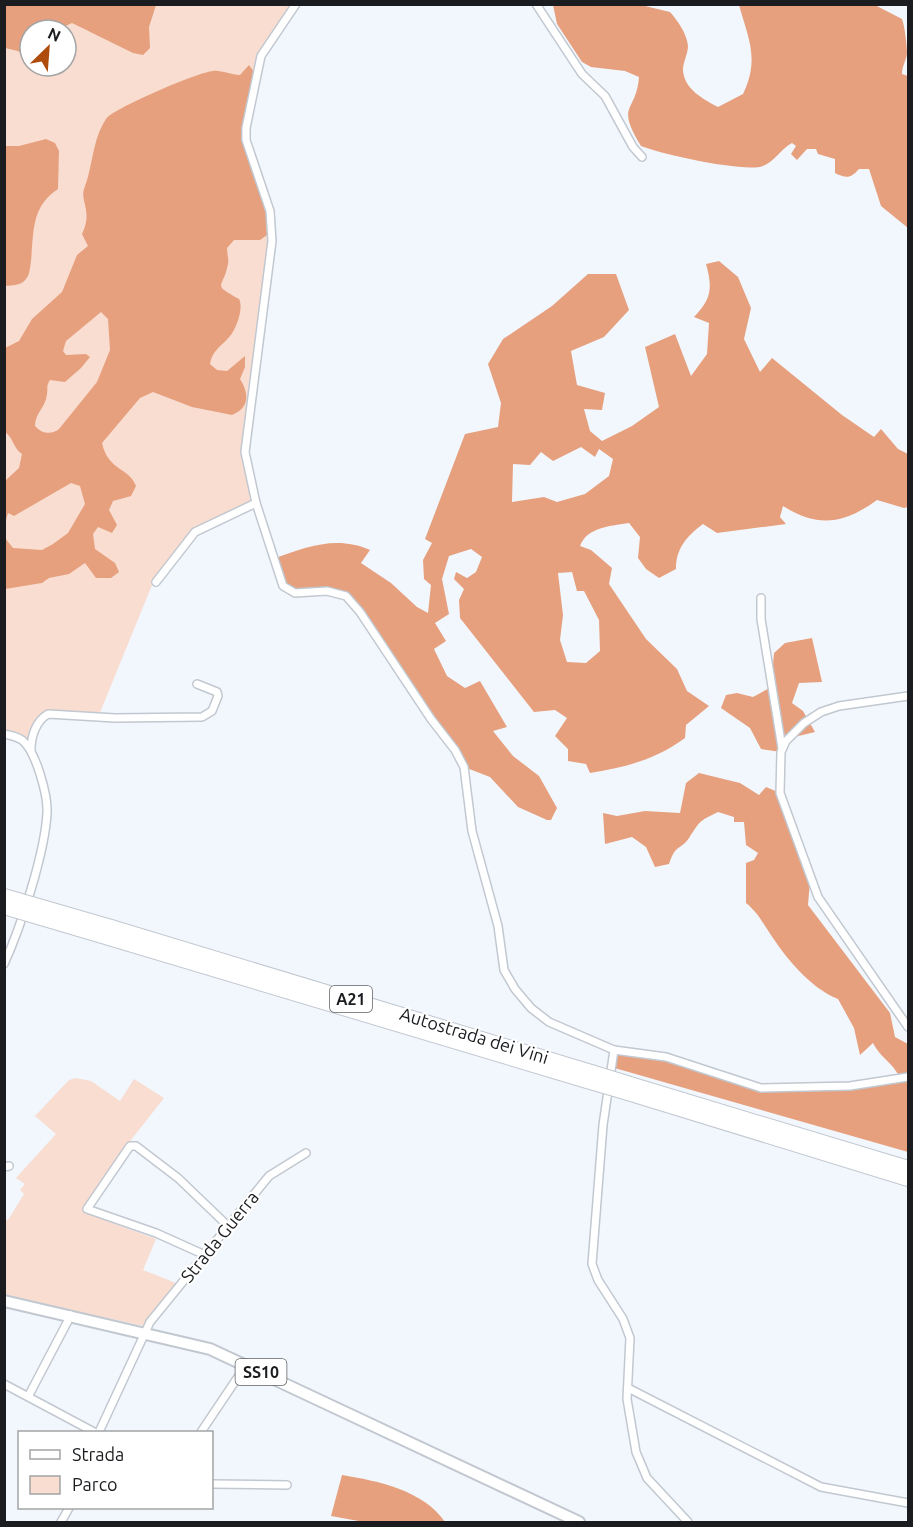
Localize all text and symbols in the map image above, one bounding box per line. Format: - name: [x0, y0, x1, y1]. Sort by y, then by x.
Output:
- north arrow: [18, 18, 78, 78]
- text: N: [45, 24, 64, 45]
- road number: A21: [330, 986, 372, 1012]
- street label: Autostrada dei Vini: [398, 1003, 551, 1067]
- street label: Strada Guerra: [176, 1187, 262, 1286]
- road number: SS10: [236, 1359, 286, 1385]
- legend: [18, 1431, 213, 1509]
- text: Strada: [72, 1444, 124, 1464]
- text: Parco: [72, 1474, 118, 1494]

